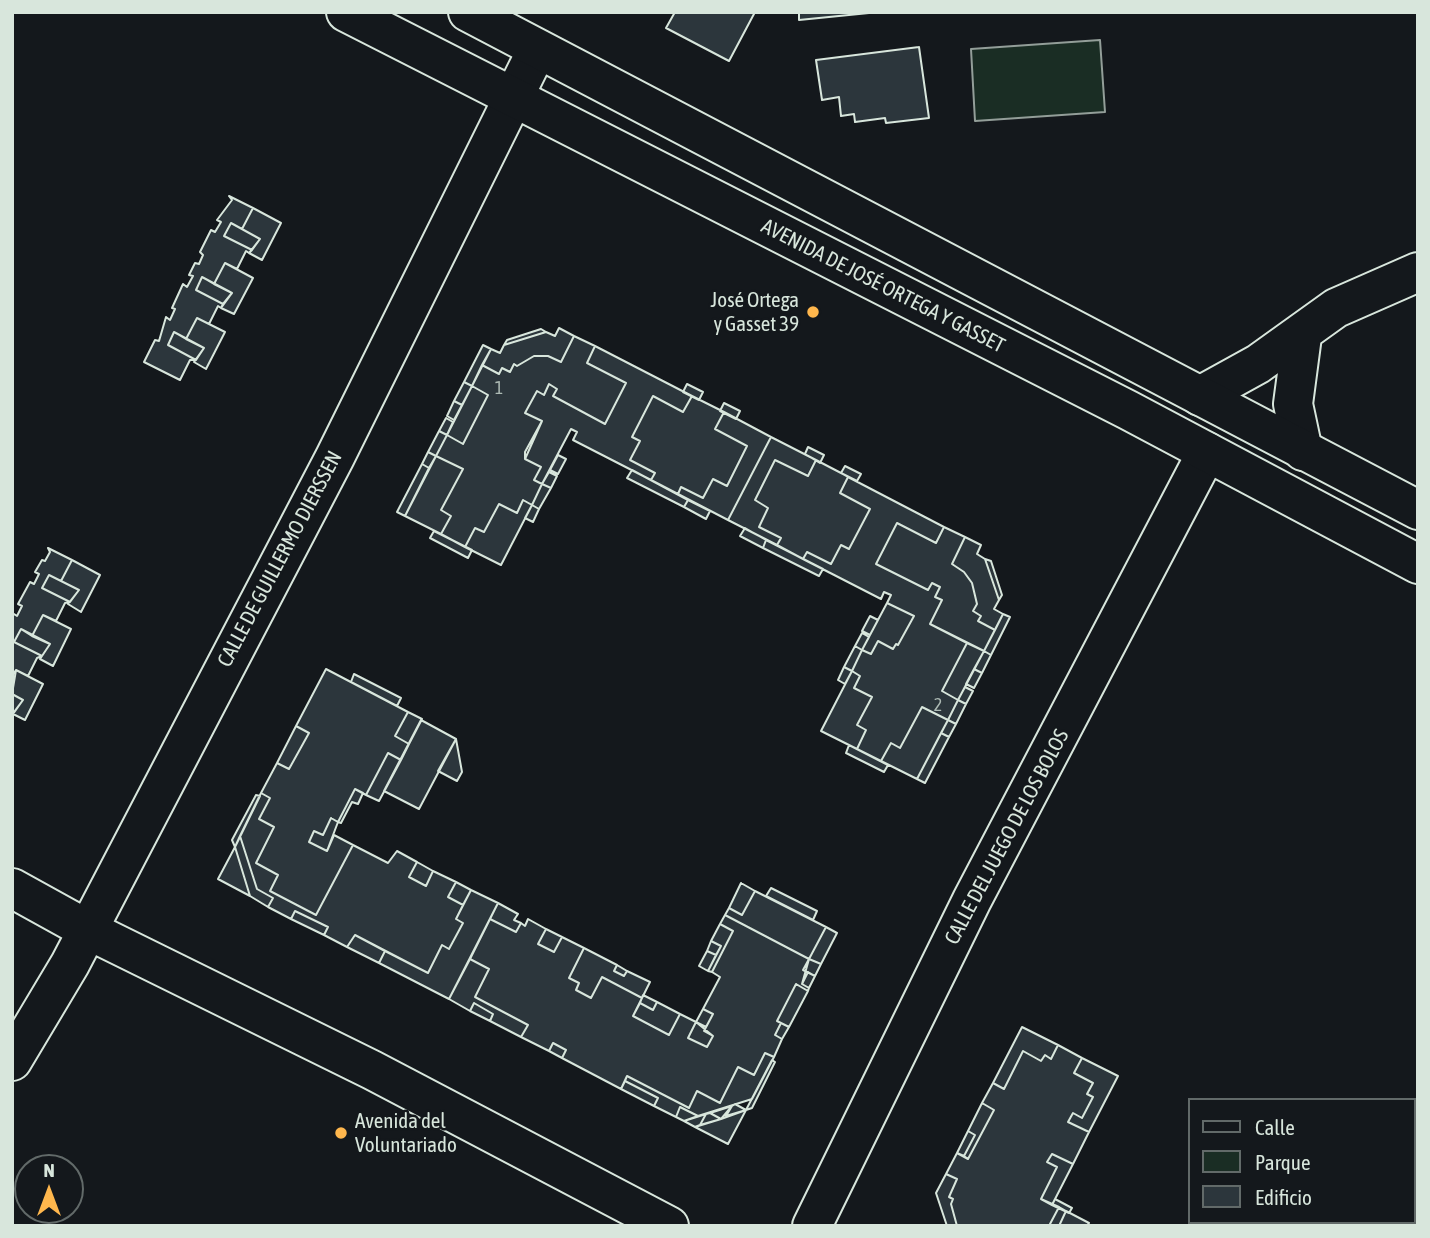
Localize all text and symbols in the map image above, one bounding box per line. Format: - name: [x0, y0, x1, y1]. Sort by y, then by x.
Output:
- street label: AVENIDA DE JOSÉ ORTEGA Y GASSET: [757, 214, 1009, 358]
- place label: José Ortega y Gasset 39: [711, 287, 799, 337]
- marker: José Ortega y Gasset 39: [805, 304, 821, 320]
- house number: 1: [495, 377, 503, 399]
- street label: CALLE DE GUILLERMO DIERSSEN: [212, 447, 348, 671]
- house number: 2: [934, 694, 942, 716]
- street label: CALLE DEL JUEGO DE LOS BOLOS: [940, 725, 1074, 949]
- legend: [1188, 1098, 1416, 1224]
- place label: Avenida del Voluntariado: [355, 1108, 457, 1158]
- text: Calle: [1255, 1115, 1295, 1139]
- marker: Avenida del Voluntariado: [333, 1125, 349, 1141]
- text: Parque: [1255, 1150, 1310, 1174]
- north arrow: [14, 1154, 84, 1224]
- text: N: [43, 1159, 55, 1181]
- text: Edificio: [1255, 1185, 1312, 1209]

